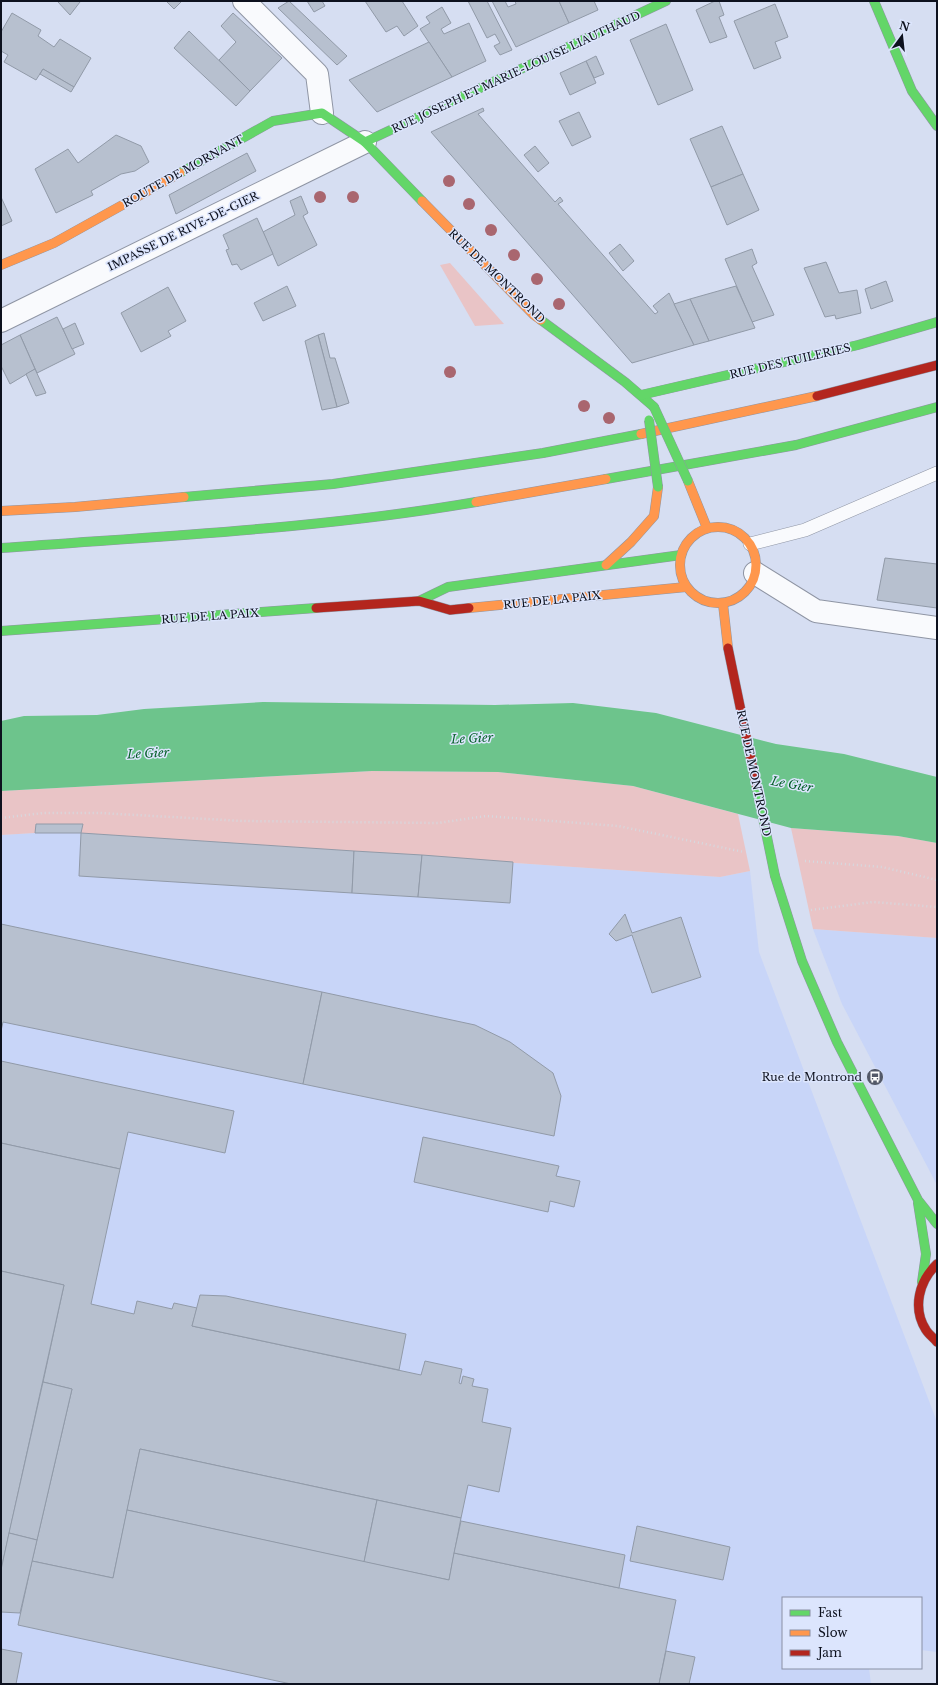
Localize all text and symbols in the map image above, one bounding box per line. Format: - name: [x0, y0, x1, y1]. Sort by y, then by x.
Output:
- street label: RUE JOSEPH ET MARIE-LOUISE LIAUTHAUD: [389, 8, 643, 136]
- north arrow: [882, 16, 922, 56]
- text: N: [898, 18, 912, 35]
- street label: ROUTE DE MORNANT: [120, 132, 246, 210]
- street label: IMPASSE DE RIVE-DE-GIER: [105, 188, 261, 274]
- street label: RUE DE MONTROND: [446, 226, 548, 326]
- street label: RUE DES TUILERIES: [728, 340, 852, 382]
- street label: RUE DE LA PAIX: [503, 588, 602, 612]
- street label: RUE DE LA PAIX: [161, 606, 260, 626]
- street label: RUE DE MONTROND: [734, 708, 774, 838]
- water label: Le Gier: [450, 729, 494, 747]
- water label: Le Gier: [126, 744, 170, 762]
- water label: Le Gier: [769, 773, 814, 795]
- bus stop icon: Rue de Montrond: [865, 1067, 885, 1087]
- place label: Rue de Montrond: [762, 1070, 863, 1084]
- legend: [782, 1597, 922, 1669]
- text: Fast: [818, 1605, 843, 1620]
- text: Slow: [818, 1625, 848, 1640]
- text: Jam: [816, 1645, 842, 1660]

